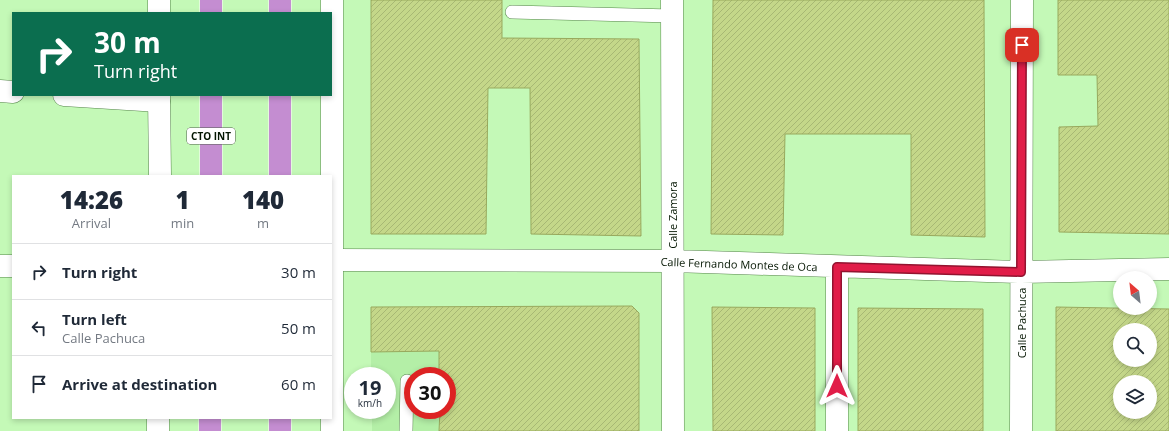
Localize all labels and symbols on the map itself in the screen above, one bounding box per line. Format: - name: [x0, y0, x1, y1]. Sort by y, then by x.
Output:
- pin: [1005, 28, 1039, 62]
- road number: CTO INT: [187, 128, 235, 144]
- street label: Calle Zamora: [665, 181, 680, 249]
- street label: Calle Fernando Montes de Oca: [660, 254, 818, 274]
- north arrow: [1113, 271, 1157, 315]
- street label: Calle Pachuca: [1014, 288, 1029, 358]
- position arrow: [816, 365, 858, 407]
- speed limit sign: 30: [404, 367, 456, 419]

